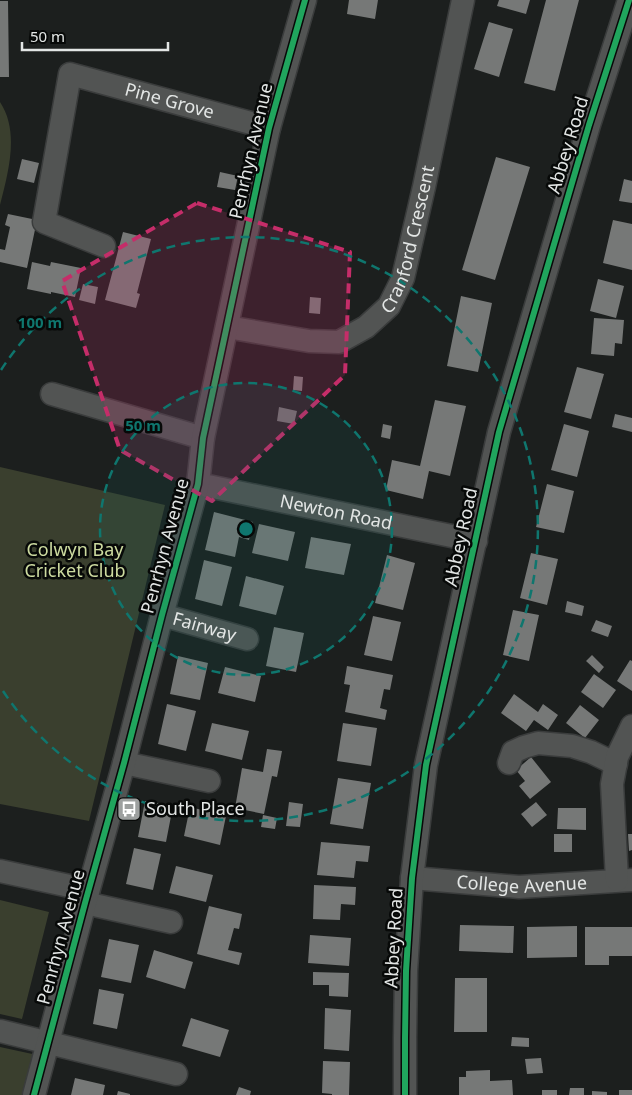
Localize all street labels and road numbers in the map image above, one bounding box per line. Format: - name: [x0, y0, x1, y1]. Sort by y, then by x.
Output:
- street label: Pine Grove: [122, 76, 217, 124]
- street label: Penrhyn Avenue: [223, 80, 277, 221]
- street label: Abbey Road: [541, 93, 593, 196]
- street label: Cranford Crescent: [375, 163, 439, 319]
- street label: Penrhyn Avenue: [134, 476, 194, 616]
- street label: Abbey Road: [438, 485, 482, 588]
- street label: Newton Road: [278, 488, 395, 535]
- street label: Fairway: [170, 606, 240, 647]
- street label: Penrhyn Avenue: [30, 867, 90, 1007]
- street label: College Avenue: [455, 869, 588, 898]
- street label: Abbey Road: [378, 887, 408, 989]

